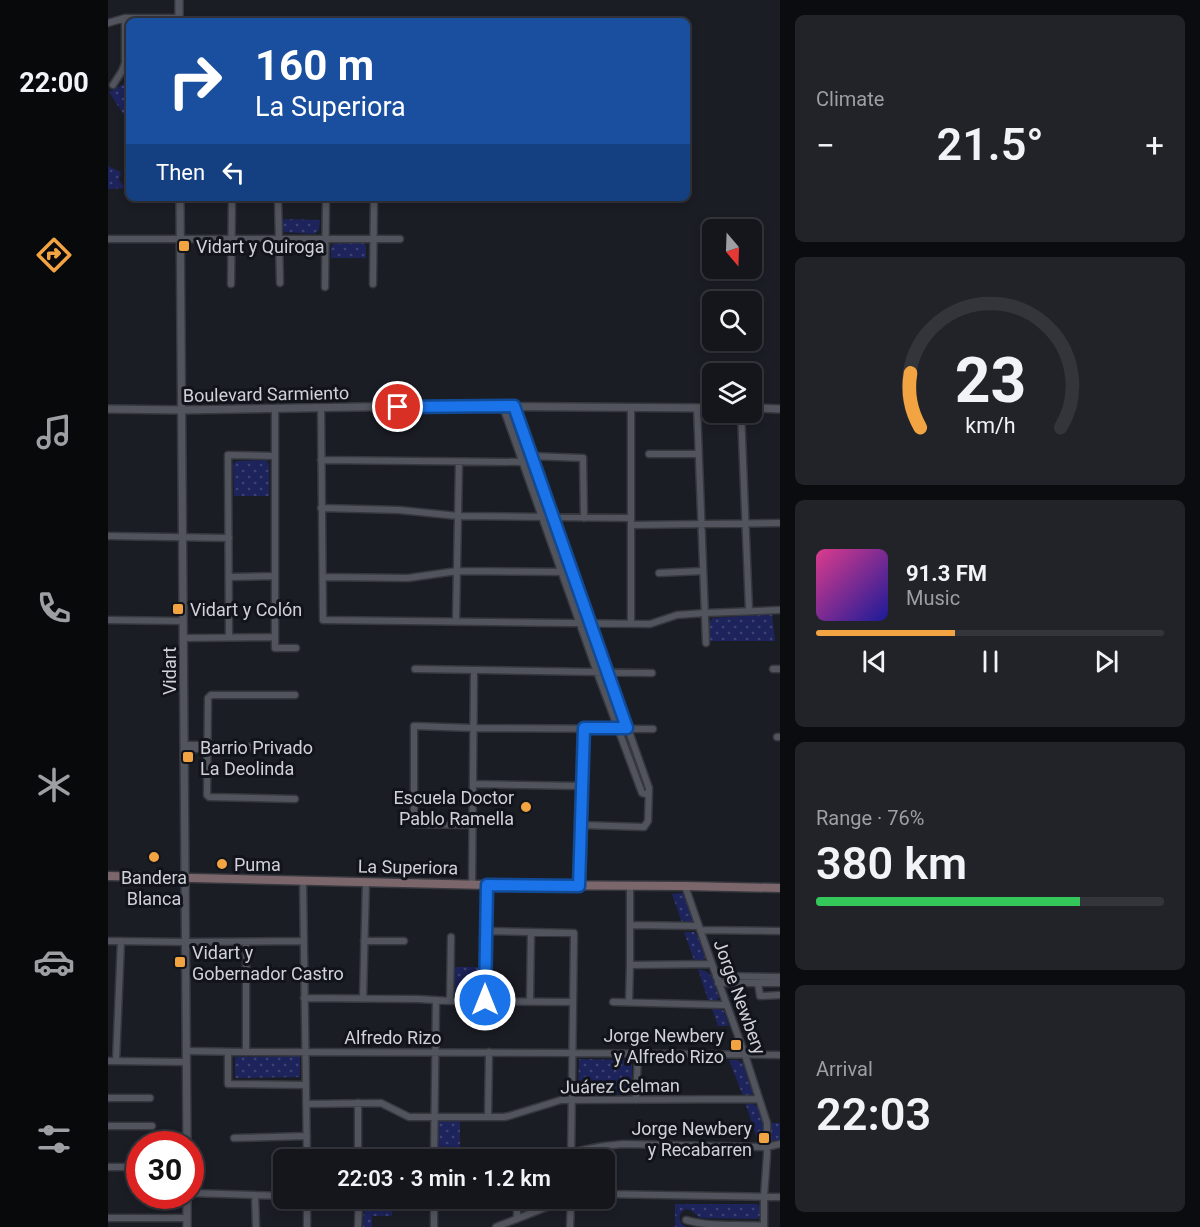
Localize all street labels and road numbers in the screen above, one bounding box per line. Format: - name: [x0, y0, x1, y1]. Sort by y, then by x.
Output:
- street label: Boulevard Sarmiento: [183, 382, 349, 406]
- street label: Vidart: [159, 647, 180, 695]
- street label: La Superiora: [358, 856, 458, 878]
- street label: Jorge Newbery: [710, 937, 771, 1058]
- street label: Alfredo Rizo: [344, 1027, 442, 1048]
- street label: Juárez Celman: [560, 1074, 680, 1098]

